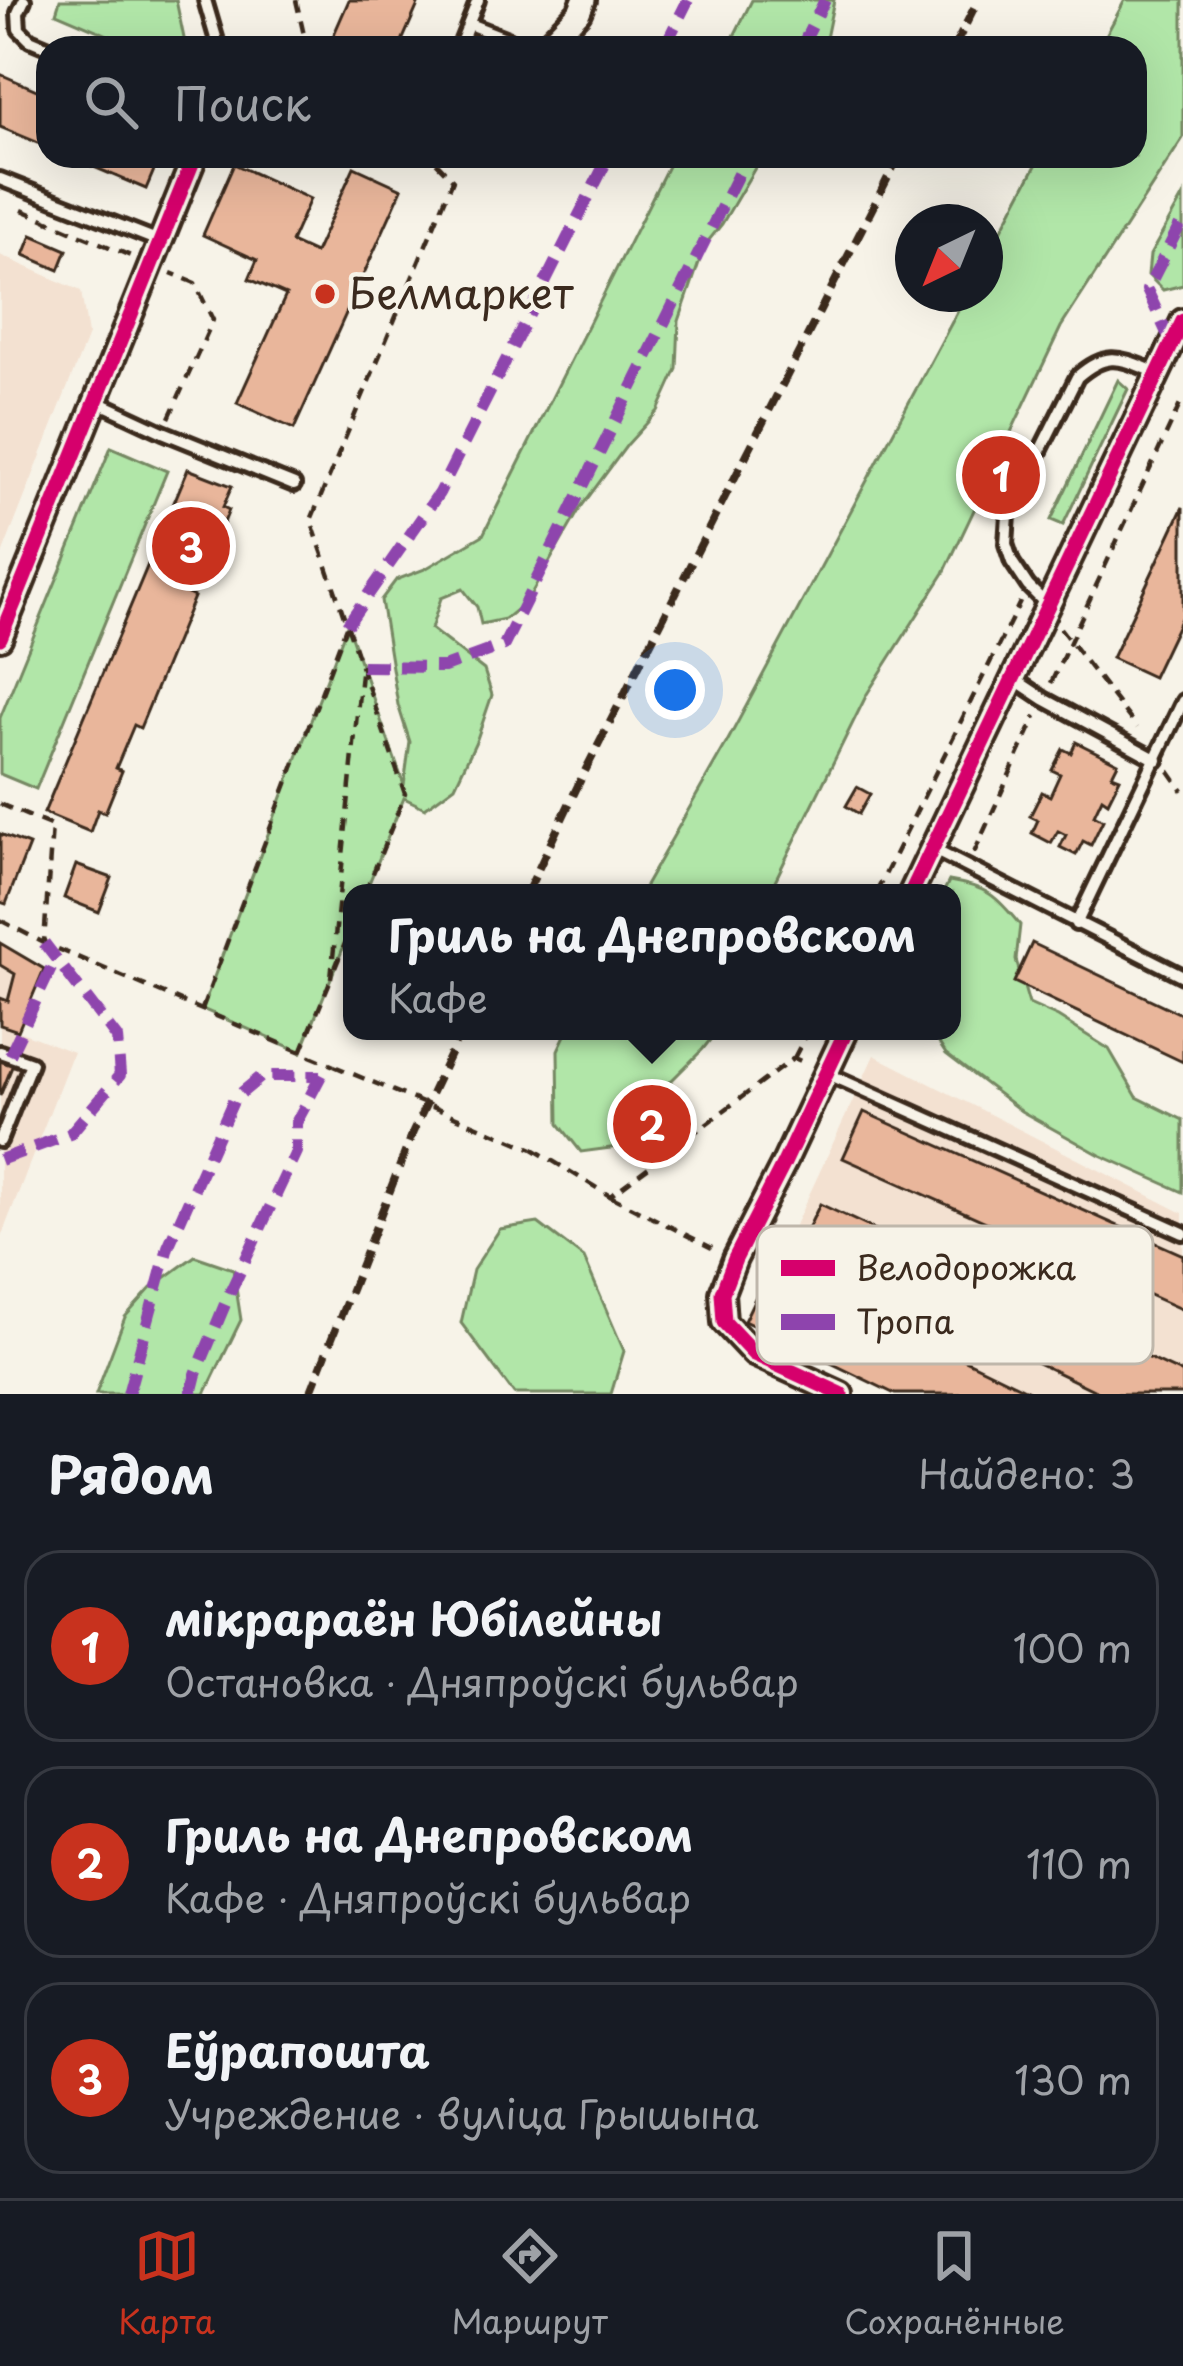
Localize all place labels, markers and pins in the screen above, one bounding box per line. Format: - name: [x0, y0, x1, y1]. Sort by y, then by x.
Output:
- place label: Белмаркет: [349, 260, 574, 323]
- marker: Белмаркет: [312, 281, 338, 307]
- pin: 1: [962, 430, 1040, 520]
- pin: 3: [152, 501, 230, 591]
- pin: 2: [613, 1079, 691, 1169]

